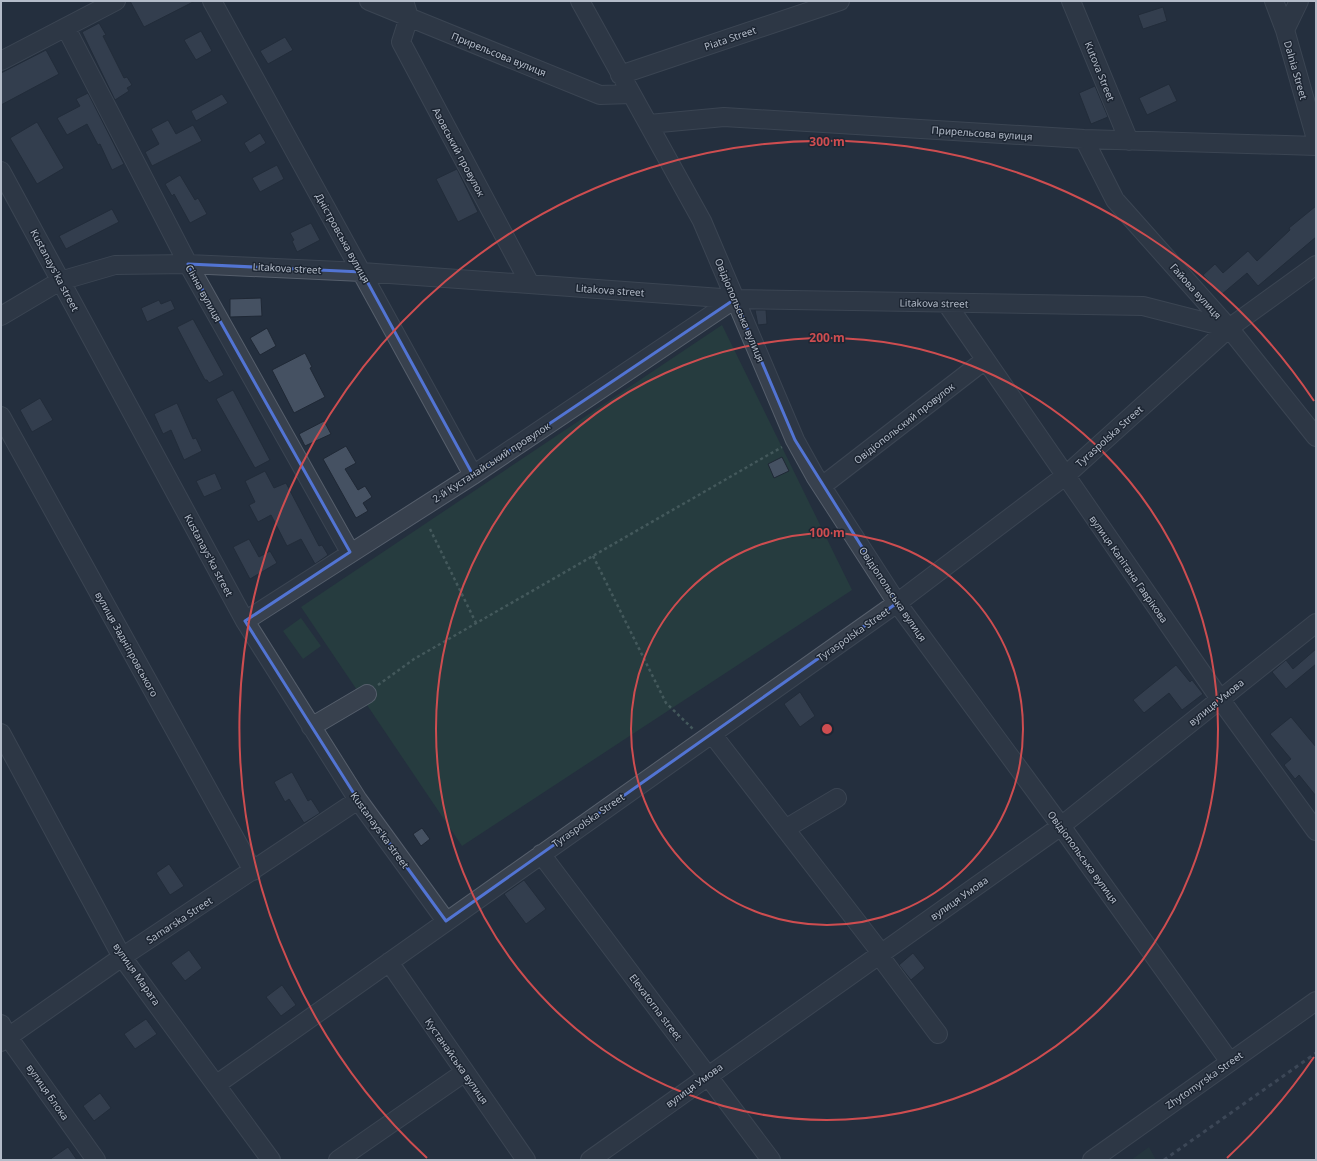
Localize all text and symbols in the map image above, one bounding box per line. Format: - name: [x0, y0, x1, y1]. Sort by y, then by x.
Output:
- street label: Piata Street: [702, 22, 758, 53]
- street label: Прирельсова вулиця: [449, 29, 549, 79]
- street label: Kutova Street: [1082, 39, 1118, 103]
- street label: Dalnia Street: [1281, 39, 1311, 101]
- street label: Азовський провулок: [430, 105, 489, 200]
- street label: Прирельсова вулиця: [931, 122, 1033, 144]
- text: 300 m: [809, 133, 845, 150]
- street label: Дністровська вулиця: [312, 190, 374, 286]
- street label: Kustanays'ka street: [27, 226, 83, 314]
- street label: Овідіопольська вулиця: [712, 256, 768, 364]
- street label: Litakova street: [252, 259, 322, 277]
- street label: Гайова вулиця: [1167, 260, 1225, 322]
- street label: Сінна вулиця: [182, 262, 226, 324]
- street label: Litakova street: [575, 281, 645, 299]
- street label: Litakova street: [900, 295, 969, 311]
- text: 200 m: [809, 329, 845, 346]
- street label: Овідіопольский провулок: [851, 379, 958, 467]
- street label: Tyraspolska Street: [1072, 402, 1146, 470]
- street label: 2-й Кустанайський провулок: [429, 418, 553, 505]
- street label: Kustanays'ka street: [181, 511, 237, 599]
- street label: вулиця Капітана Гаврікова: [1086, 512, 1172, 626]
- text: 100 m: [809, 524, 845, 541]
- street label: Овідіопольська вулиця: [856, 544, 930, 644]
- street label: вулиця Задніпровського: [92, 589, 162, 699]
- street label: Tyraspolska Street: [814, 603, 892, 664]
- street label: вулиця Умова: [1185, 675, 1247, 729]
- centre of rings: [820, 722, 834, 736]
- street label: Kustanays'ka street: [348, 789, 413, 871]
- street label: Tyraspolska Street: [549, 789, 627, 850]
- street label: Овідіопольська вулиця: [1045, 808, 1121, 906]
- street label: вулиця Умова: [927, 873, 991, 923]
- street label: Samarska Street: [143, 893, 215, 947]
- street label: вулиця Марата: [110, 940, 164, 1008]
- street label: Elevatorna street: [626, 971, 686, 1043]
- street label: Кустанайська вулиця: [422, 1015, 492, 1107]
- street label: Zhytomyrska Street: [1163, 1048, 1246, 1112]
- street label: вулиця Умова: [663, 1059, 725, 1111]
- street label: вулиця Блока: [24, 1061, 72, 1123]

